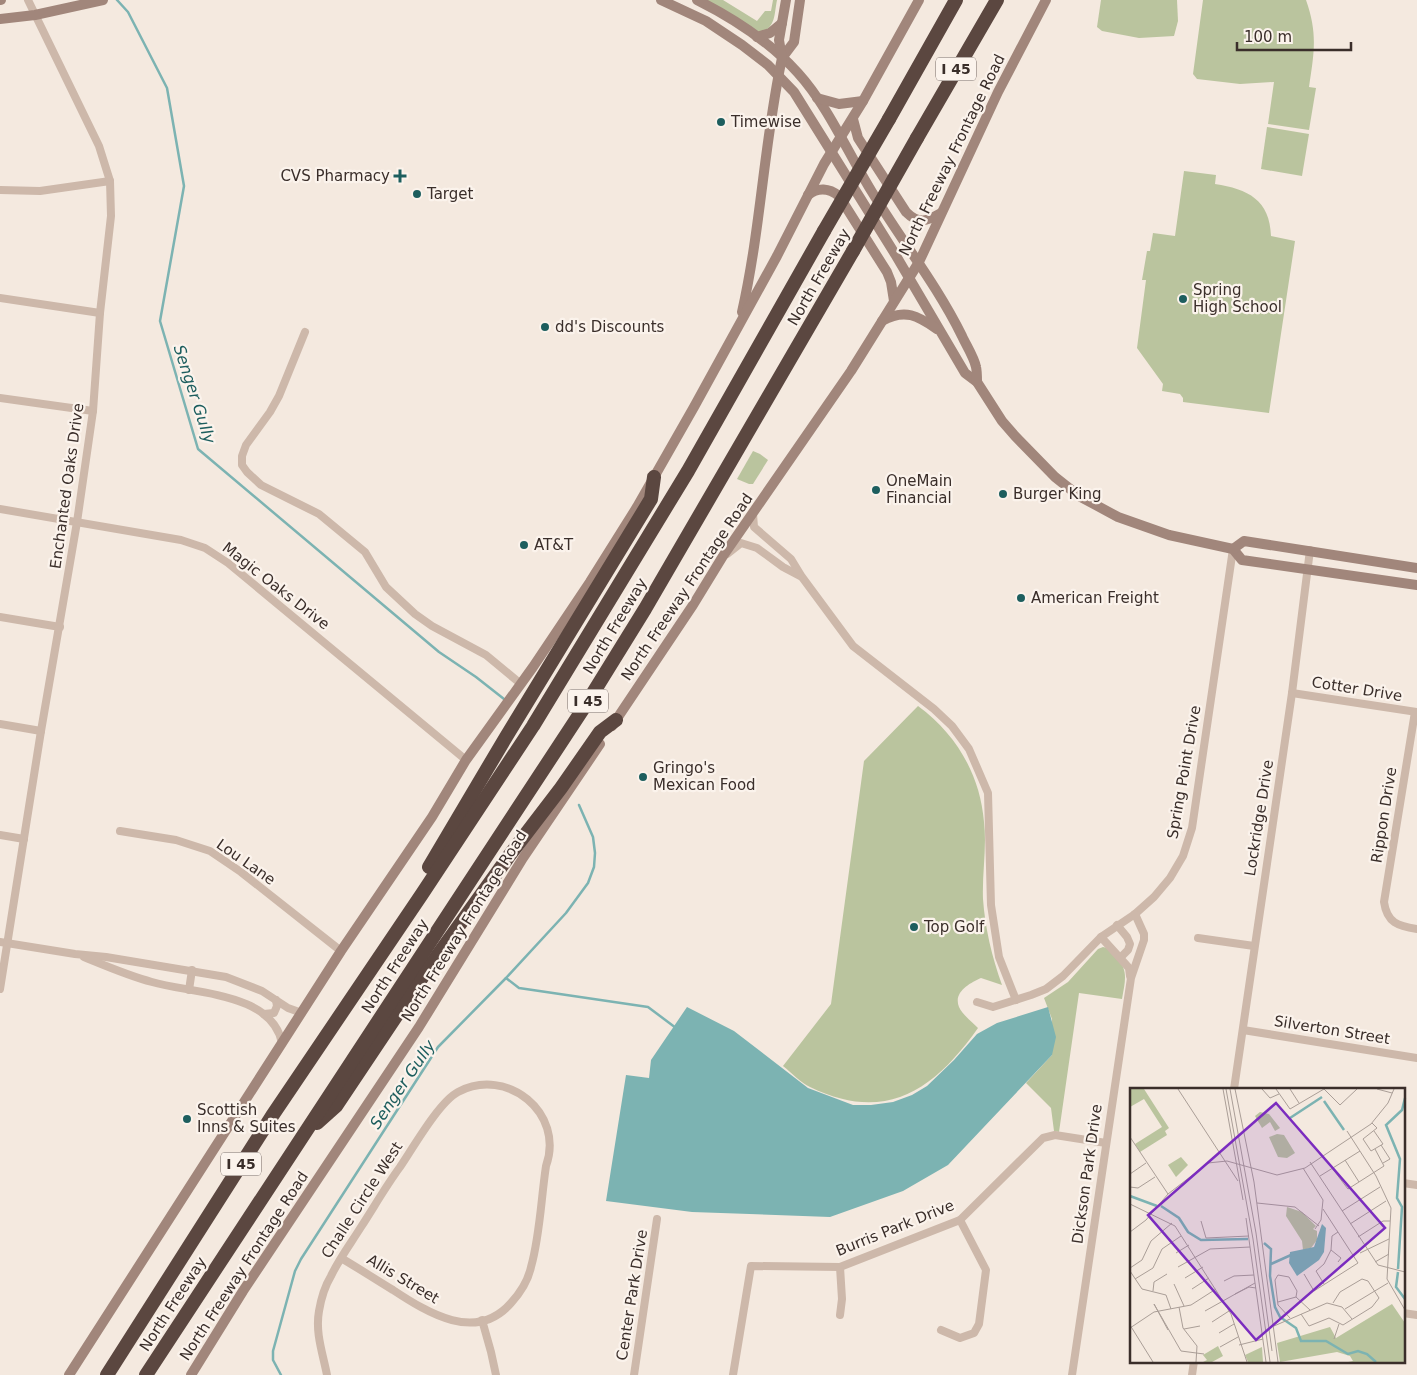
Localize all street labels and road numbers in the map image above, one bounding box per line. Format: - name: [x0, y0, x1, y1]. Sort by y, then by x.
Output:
- street label: North Freeway Frontage Road: [895, 51, 1009, 259]
- road number: I 45: [936, 58, 976, 80]
- street label: North Freeway: [784, 225, 854, 329]
- street label: Enchanted Oaks Drive: [46, 402, 88, 570]
- street label: North Freeway Frontage Road: [617, 490, 757, 684]
- street label: Magic Oaks Drive: [219, 539, 333, 633]
- street label: North Freeway: [579, 575, 651, 677]
- street label: Cotter Drive: [1310, 673, 1404, 705]
- road number: I 45: [568, 689, 608, 712]
- street label: Spring Point Drive: [1163, 704, 1205, 840]
- street label: Lockridge Drive: [1241, 759, 1277, 877]
- street label: Rippon Drive: [1368, 766, 1400, 864]
- street label: North Freeway Frontage Road: [398, 827, 530, 1025]
- street label: Lou Lane: [213, 835, 279, 889]
- street label: North Freeway: [358, 915, 432, 1017]
- street label: Silverton Street: [1273, 1012, 1391, 1048]
- street label: Dickson Park Drive: [1068, 1103, 1106, 1245]
- street label: Challe Circle West: [318, 1138, 406, 1262]
- road number: I 45: [221, 1152, 261, 1176]
- street label: North Freeway Frontage Road: [176, 1168, 312, 1364]
- street label: Burris Park Drive: [833, 1196, 957, 1260]
- street label: Center Park Drive: [613, 1228, 651, 1362]
- street label: Allis Street: [364, 1250, 442, 1308]
- street label: North Freeway: [136, 1253, 210, 1355]

